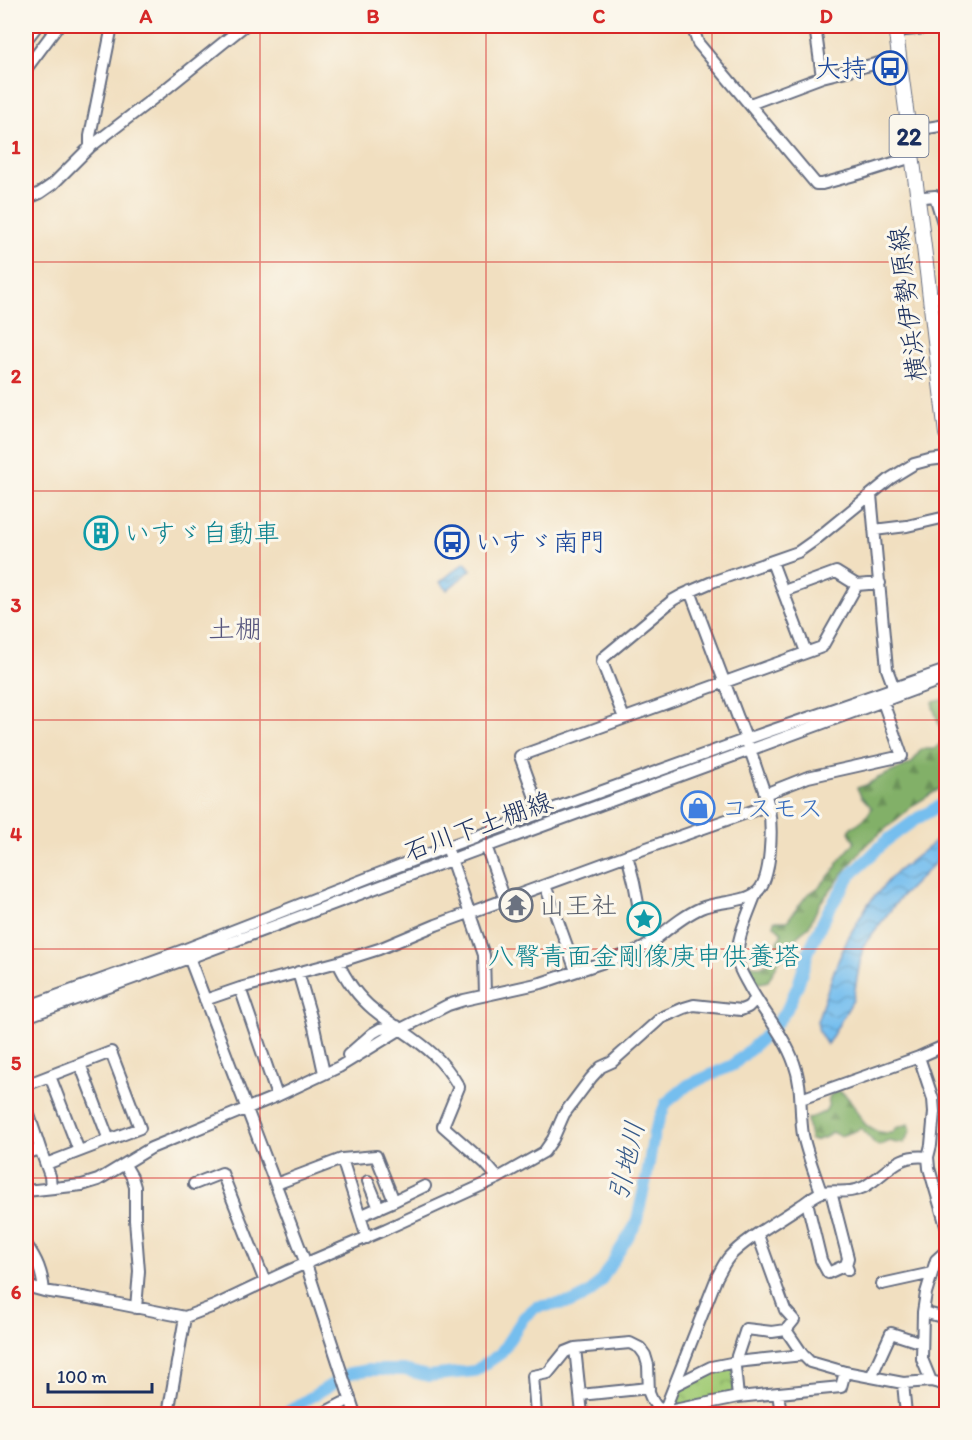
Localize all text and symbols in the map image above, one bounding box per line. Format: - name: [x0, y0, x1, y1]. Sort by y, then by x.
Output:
- text: A: [139, 4, 153, 28]
- text: B: [367, 4, 380, 28]
- text: C: [593, 4, 606, 28]
- text: D: [819, 4, 833, 28]
- bus stop icon: 大持: [872, 50, 908, 86]
- place label: 大持: [815, 52, 867, 84]
- road number: 22: [890, 115, 928, 157]
- text: 1: [11, 135, 21, 159]
- street label: 横浜伊勢原線: [882, 225, 932, 383]
- text: 2: [11, 364, 22, 388]
- building icon: いすゞ自動車: [83, 515, 119, 551]
- place label: いすゞ自動車: [124, 517, 280, 549]
- bus stop icon: いすゞ南門: [434, 524, 470, 560]
- place label: いすゞ南門: [475, 526, 605, 558]
- text: 3: [11, 593, 22, 617]
- district label: 土棚: [208, 612, 262, 645]
- street label: 石川下土棚線: [399, 784, 557, 868]
- shop icon: コスモス: [680, 790, 716, 826]
- place label: コスモス: [721, 792, 823, 824]
- text: 4: [10, 822, 22, 846]
- temple icon: 山王社: [498, 887, 534, 923]
- place label: 山王社: [539, 889, 617, 921]
- place icon: 八臀青面金剛像庚申供養塔: [626, 901, 662, 937]
- place label: 八臀青面金剛像庚申供養塔: [488, 940, 800, 972]
- text: 5: [11, 1051, 22, 1075]
- water label: 引地川: [601, 1118, 651, 1204]
- text: 6: [11, 1280, 22, 1304]
- scale bar: [48, 1356, 152, 1394]
- text: 100 m: [57, 1366, 107, 1388]

